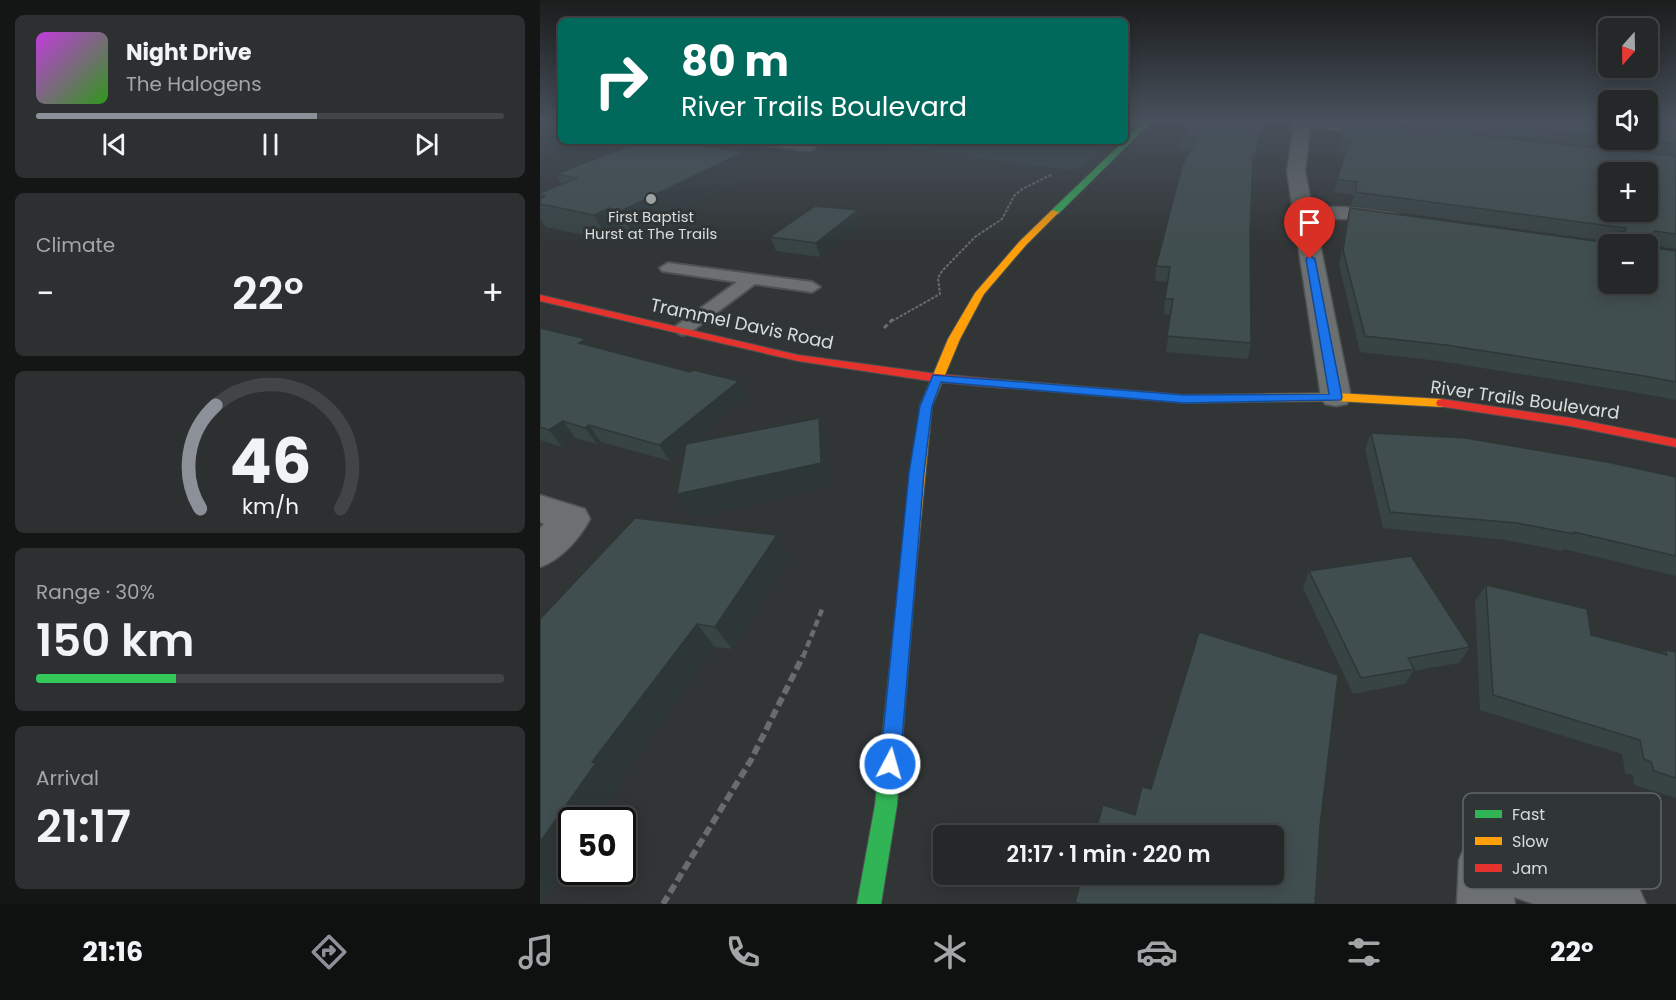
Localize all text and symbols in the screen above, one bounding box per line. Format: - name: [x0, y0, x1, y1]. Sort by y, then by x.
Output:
- north arrow: [1598, 18, 1658, 78]
- map controls: [1598, 18, 1658, 294]
- text: 80 m: [681, 32, 789, 91]
- text: Night Drive: [126, 37, 252, 68]
- icon: right: [582, 42, 660, 120]
- text: The Halogens: [126, 70, 262, 98]
- text: River Trails Boulevard: [681, 88, 967, 125]
- button: sound: [1598, 90, 1658, 150]
- icon: previous: [98, 128, 131, 161]
- icon: pause: [254, 128, 287, 161]
- icon: next: [410, 128, 443, 161]
- button: +: [1598, 162, 1658, 222]
- marker: First Baptist Hurst at The Trails: [644, 192, 658, 206]
- pin: [1284, 197, 1335, 259]
- place label: First Baptist Hurst at The Trails: [585, 206, 717, 244]
- icon: arrive: [1293, 206, 1326, 239]
- text: Climate: [36, 231, 115, 259]
- button: −: [1598, 234, 1658, 294]
- text: 22°: [232, 262, 304, 325]
- text: −: [36, 270, 54, 317]
- text: +: [481, 270, 504, 317]
- street label: Trammel Davis Road: [648, 292, 836, 355]
- street label: River Trails Boulevard: [1429, 374, 1621, 425]
- text: 46: [229, 417, 311, 505]
- text: km/h: [241, 491, 299, 522]
- text: Range · 30%: [36, 578, 155, 606]
- text: 150 km: [36, 609, 195, 672]
- position arrow: [858, 732, 922, 796]
- text: Arrival: [36, 764, 99, 792]
- legend: [1463, 793, 1661, 889]
- text: 21:17: [36, 795, 131, 858]
- text: Fast: [1512, 803, 1545, 826]
- speed limit sign: 50: [558, 807, 636, 885]
- text: Slow: [1512, 830, 1549, 853]
- text: 21:17 · 1 min · 220 m: [1007, 839, 1210, 870]
- text: Jam: [1512, 857, 1548, 880]
- icon: directions: [308, 931, 350, 973]
- icon: music: [515, 931, 557, 973]
- icon: phone: [722, 931, 764, 973]
- icon: climate: [929, 931, 971, 973]
- icon: car: [1136, 931, 1178, 973]
- icon: filters: [1343, 931, 1385, 973]
- text: 21:16: [83, 933, 143, 970]
- text: 22°: [1550, 933, 1593, 970]

